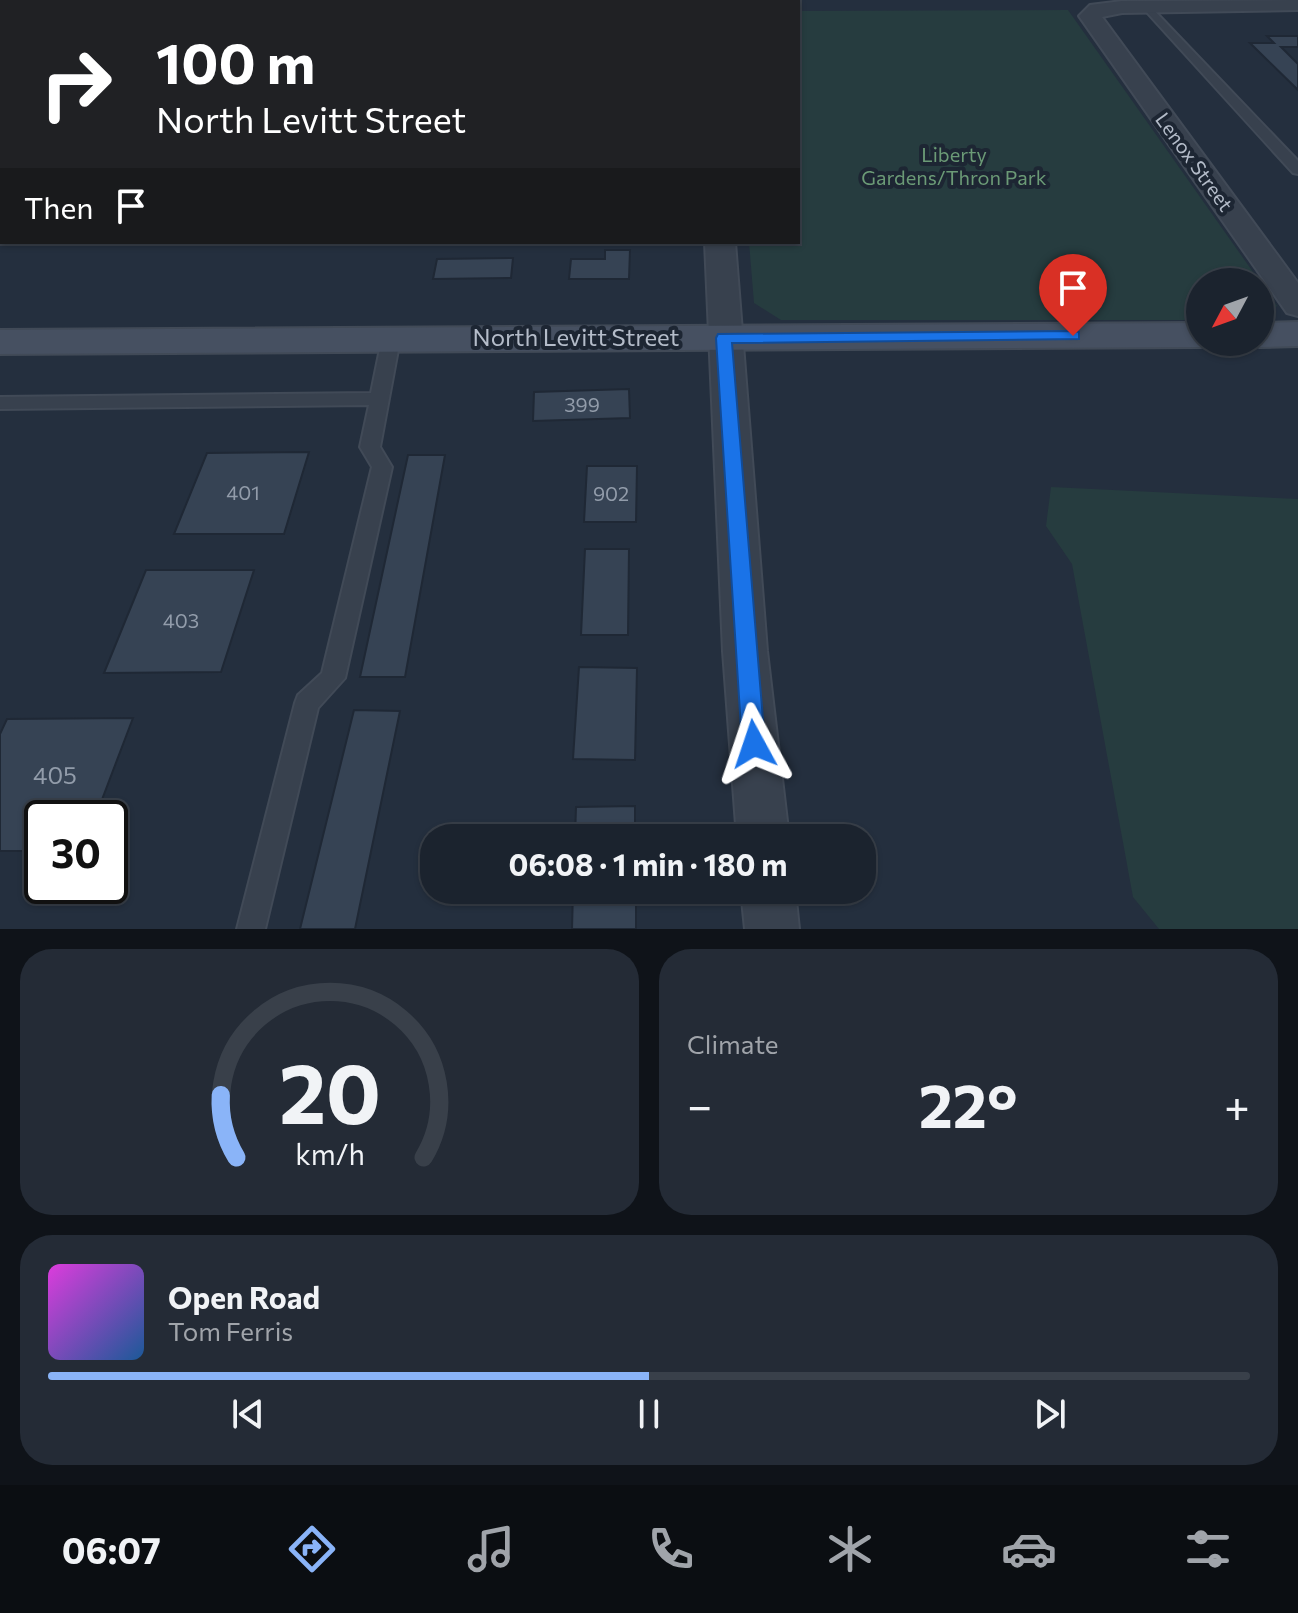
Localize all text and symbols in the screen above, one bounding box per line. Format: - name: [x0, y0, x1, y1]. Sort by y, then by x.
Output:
- text: 100 m: [156, 27, 315, 96]
- icon: right: [24, 32, 128, 136]
- text: North Levitt Street: [156, 96, 466, 140]
- street label: Lenox Street: [1151, 107, 1239, 215]
- park label: Liberty Gardens/Thron Park: [861, 142, 1047, 189]
- icon: arrive: [109, 184, 153, 228]
- text: Then: [24, 188, 93, 225]
- pin: [1039, 254, 1107, 336]
- icon: arrive: [1051, 266, 1095, 310]
- north arrow: [1186, 268, 1274, 356]
- map controls: [1186, 268, 1274, 356]
- street label: North Levitt Street: [473, 322, 680, 351]
- house number: 399: [564, 392, 600, 416]
- house number: 401: [226, 480, 260, 504]
- house number: 902: [593, 481, 629, 505]
- house number: 403: [163, 608, 199, 632]
- position arrow: [712, 702, 796, 786]
- house number: 405: [33, 760, 77, 789]
- speed limit sign: 30: [24, 800, 128, 904]
- text: 06:08 · 1 min · 180 m: [509, 845, 787, 882]
- text: Climate: [687, 1028, 779, 1059]
- text: 20: [278, 1039, 381, 1141]
- text: 22°: [919, 1067, 1017, 1140]
- text: −: [687, 1077, 712, 1131]
- text: +: [1224, 1077, 1250, 1131]
- text: km/h: [295, 1136, 364, 1171]
- text: Open Road: [168, 1278, 320, 1315]
- text: Tom Ferris: [168, 1315, 293, 1346]
- icon: previous: [226, 1392, 270, 1436]
- icon: pause: [627, 1392, 671, 1436]
- icon: next: [1028, 1392, 1072, 1436]
- icon: directions: [284, 1521, 340, 1577]
- icon: music: [463, 1521, 519, 1577]
- icon: phone: [643, 1521, 699, 1577]
- icon: climate: [822, 1521, 878, 1577]
- icon: car: [1001, 1521, 1057, 1577]
- icon: filters: [1180, 1521, 1236, 1577]
- text: 06:07: [62, 1527, 161, 1571]

